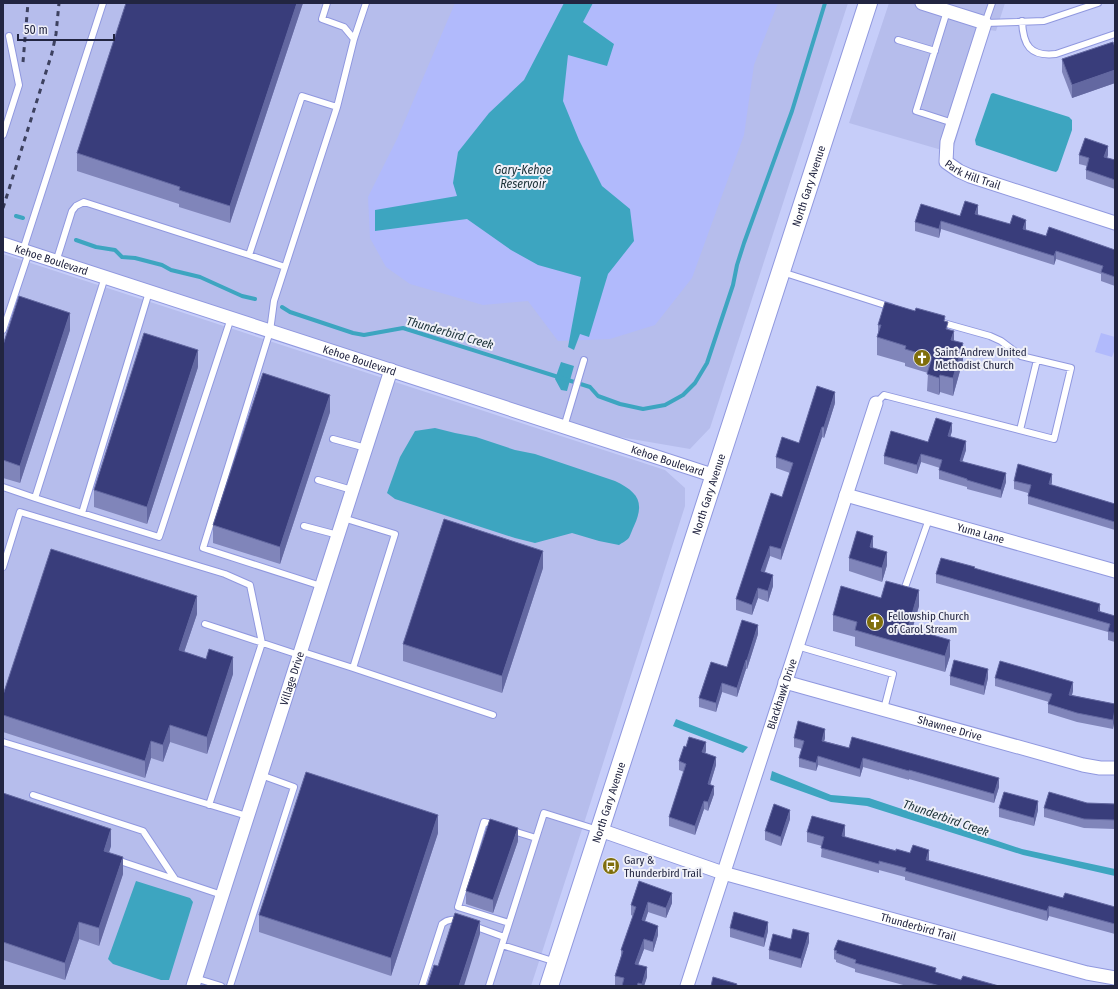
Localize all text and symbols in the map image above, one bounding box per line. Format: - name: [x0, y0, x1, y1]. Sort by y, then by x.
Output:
- scale bar: [18, 16, 114, 42]
- text: 50 m: [24, 23, 48, 37]
- street label: North Gary Avenue: [790, 144, 828, 228]
- street label: Park Hill Trail: [942, 157, 1002, 192]
- water label: Gary-Kehoe Reservoir: [495, 163, 552, 191]
- street label: Kehoe Boulevard: [13, 242, 90, 278]
- water label: Thunderbird Creek: [405, 314, 495, 352]
- street label: Kehoe Boulevard: [321, 343, 398, 379]
- place label: Saint Andrew United Methodist Church: [935, 346, 1027, 372]
- church icon: Saint Andrew United Methodist Church: [912, 348, 932, 368]
- street label: Kehoe Boulevard: [629, 443, 706, 479]
- street label: North Gary Avenue: [690, 452, 728, 537]
- street label: Yuma Lane: [955, 521, 1006, 546]
- place label: Fellowship Church of Carol Stream: [888, 610, 969, 636]
- church icon: Fellowship Church of Carol Stream: [865, 612, 885, 632]
- street label: Village Drive: [278, 650, 307, 707]
- street label: Blackhawk Drive: [765, 657, 800, 731]
- street label: Shawnee Drive: [916, 713, 983, 744]
- street label: North Gary Avenue: [590, 760, 628, 845]
- water label: Thunderbird Creek: [901, 797, 991, 839]
- place label: Gary & Thunderbird Trail: [624, 854, 702, 880]
- bus stop icon: Gary & Thunderbird Trail: [601, 856, 621, 876]
- street label: Thunderbird Trail: [879, 911, 958, 944]

